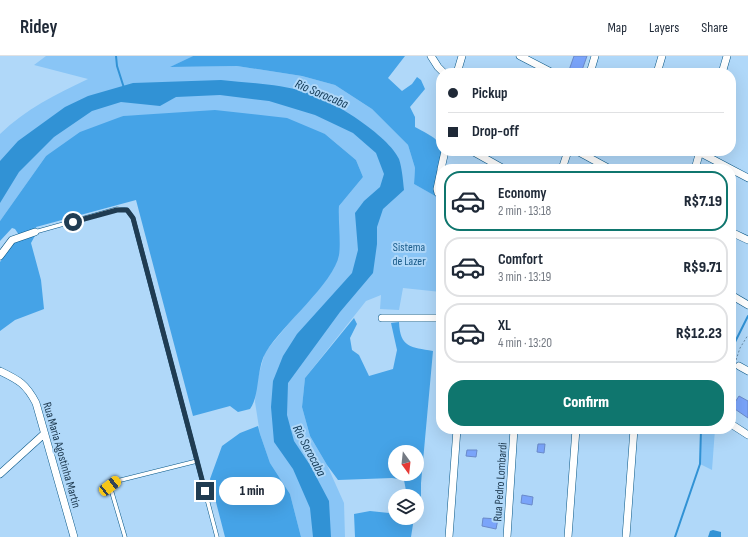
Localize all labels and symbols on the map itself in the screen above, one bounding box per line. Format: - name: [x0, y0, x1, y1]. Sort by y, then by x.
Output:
- water label: Rio Sorocaba: [293, 76, 351, 112]
- route start: [64, 213, 82, 231]
- park label: Sistema de Lazer: [392, 240, 426, 269]
- street label: Rua Maria Agostinha Martin: [39, 400, 84, 510]
- water label: Rio Sorocaba: [289, 422, 330, 480]
- street label: Rua Pedro Lombardi: [490, 442, 511, 522]
- north arrow: [388, 445, 424, 481]
- car: [97, 474, 123, 498]
- callout: 1 min: [219, 477, 285, 505]
- route end: [196, 482, 214, 500]

